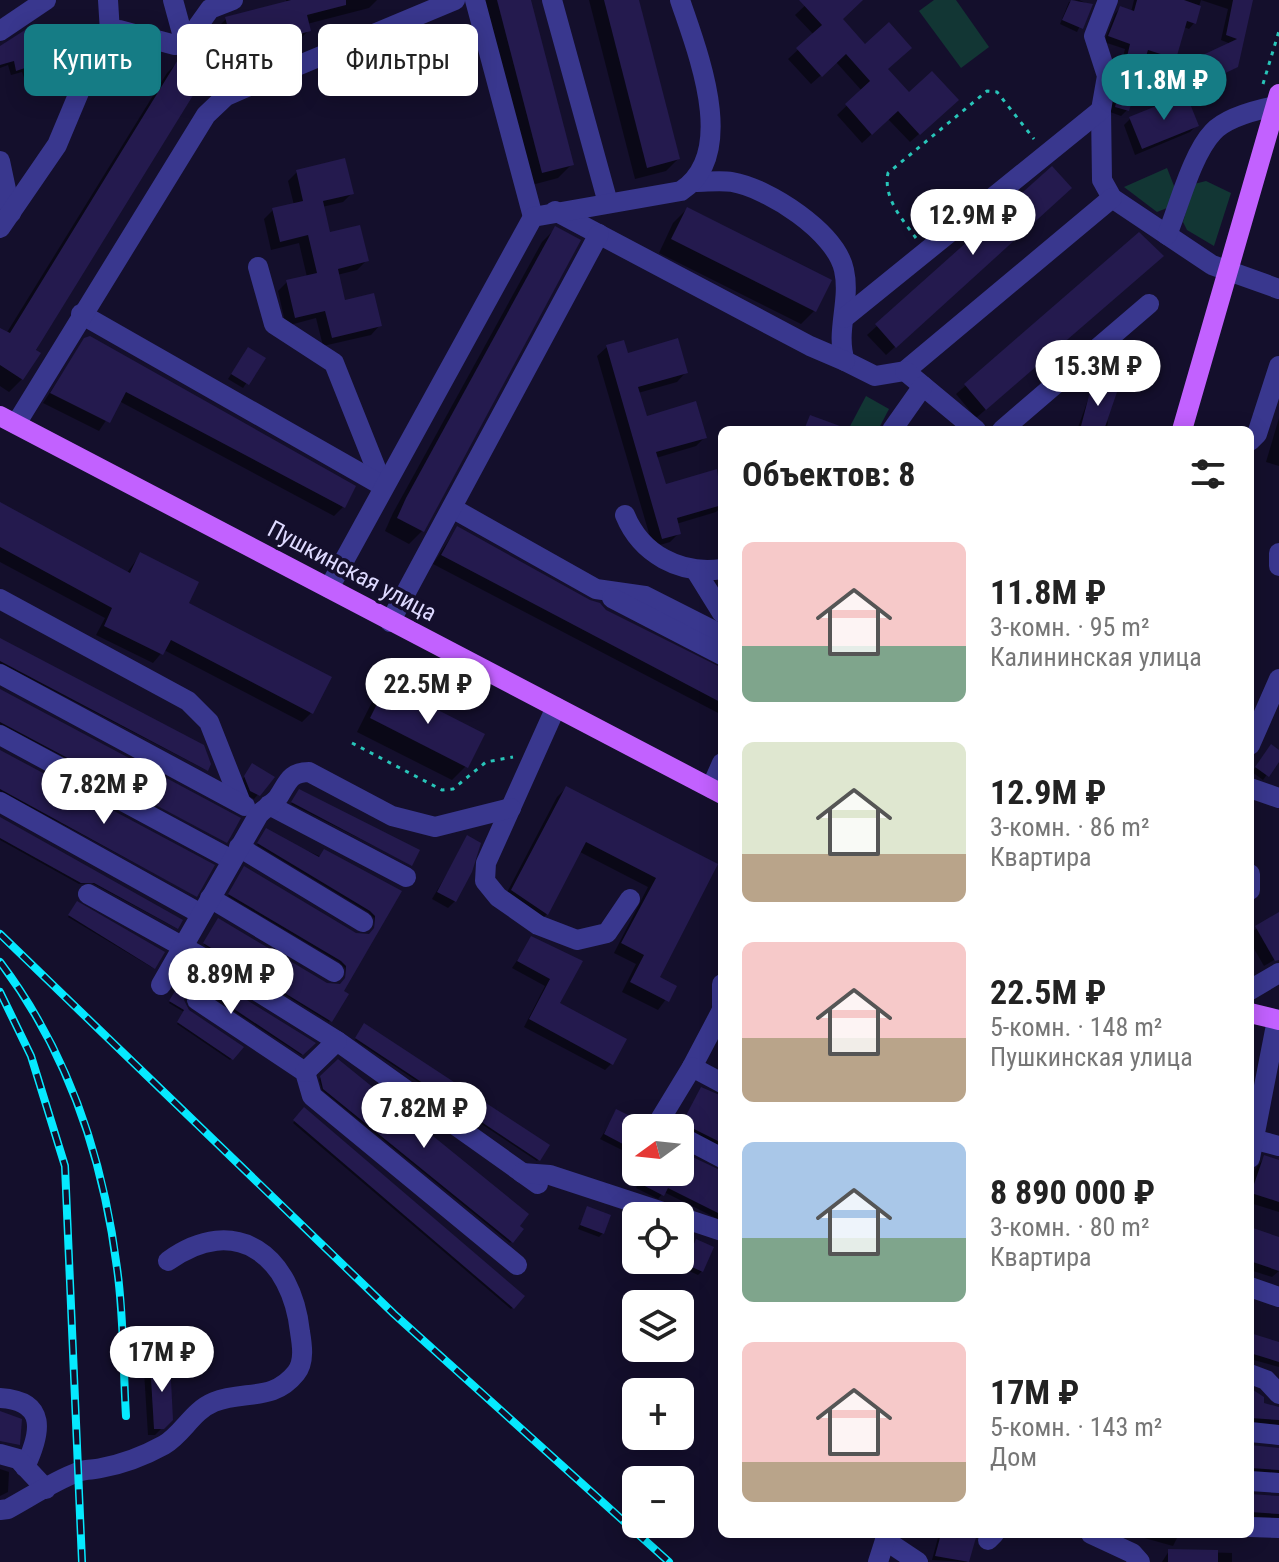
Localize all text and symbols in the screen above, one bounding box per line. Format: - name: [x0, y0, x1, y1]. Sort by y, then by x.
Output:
- chip: Купить: [24, 24, 161, 96]
- chip: Снять: [177, 24, 302, 96]
- chip: Фильтры: [318, 24, 478, 96]
- pin: 11.8M ₽: [1090, 54, 1238, 122]
- text: 11.8M ₽: [1120, 65, 1208, 95]
- pin: 12.9M ₽: [899, 189, 1047, 257]
- text: 12.9M ₽: [929, 200, 1017, 230]
- pin: 15.3M ₽: [1024, 340, 1172, 408]
- text: 15.3M ₽: [1054, 351, 1142, 381]
- icon: filters: [1186, 452, 1230, 496]
- text: Объектов: 8: [742, 454, 916, 494]
- street label: Пушкинская улица: [263, 515, 441, 627]
- text: 11.8M ₽: [990, 572, 1106, 612]
- icon: home: [806, 574, 902, 670]
- text: 3-комн. · 95 m²: [990, 612, 1150, 642]
- text: Калининская улица: [990, 642, 1202, 672]
- pin: 22.5M ₽: [354, 658, 502, 726]
- text: 22.5M ₽: [384, 669, 472, 699]
- pin: 7.82M ₽: [30, 758, 178, 826]
- text: 7.82M ₽: [60, 769, 148, 799]
- text: 12.9M ₽: [990, 772, 1106, 812]
- icon: home: [806, 774, 902, 870]
- text: 3-комн. · 86 m²: [990, 812, 1150, 842]
- text: Квартира: [990, 842, 1092, 872]
- pin: 8.89M ₽: [157, 948, 305, 1016]
- text: 8.89M ₽: [187, 959, 275, 989]
- text: 22.5M ₽: [990, 972, 1106, 1012]
- icon: home: [806, 974, 902, 1070]
- text: 5-комн. · 148 m²: [990, 1012, 1162, 1042]
- text: Пушкинская улица: [990, 1042, 1193, 1072]
- pin: 7.82M ₽: [350, 1082, 498, 1150]
- text: 7.82M ₽: [380, 1093, 468, 1123]
- north arrow: [622, 1114, 694, 1186]
- map controls: [622, 1114, 694, 1538]
- text: 8 890 000 ₽: [990, 1172, 1155, 1212]
- icon: home: [806, 1174, 902, 1270]
- button: locate: [622, 1202, 694, 1274]
- text: 3-комн. · 80 m²: [990, 1212, 1150, 1242]
- text: Квартира: [990, 1242, 1092, 1272]
- button: layers: [622, 1290, 694, 1362]
- pin: 17M ₽: [106, 1326, 218, 1394]
- text: 17M ₽: [128, 1337, 196, 1367]
- text: 17M ₽: [990, 1372, 1079, 1412]
- icon: home: [806, 1374, 902, 1470]
- button: +: [622, 1378, 694, 1450]
- text: 5-комн. · 143 m²: [990, 1412, 1162, 1442]
- text: Дом: [990, 1442, 1037, 1472]
- button: −: [622, 1466, 694, 1538]

